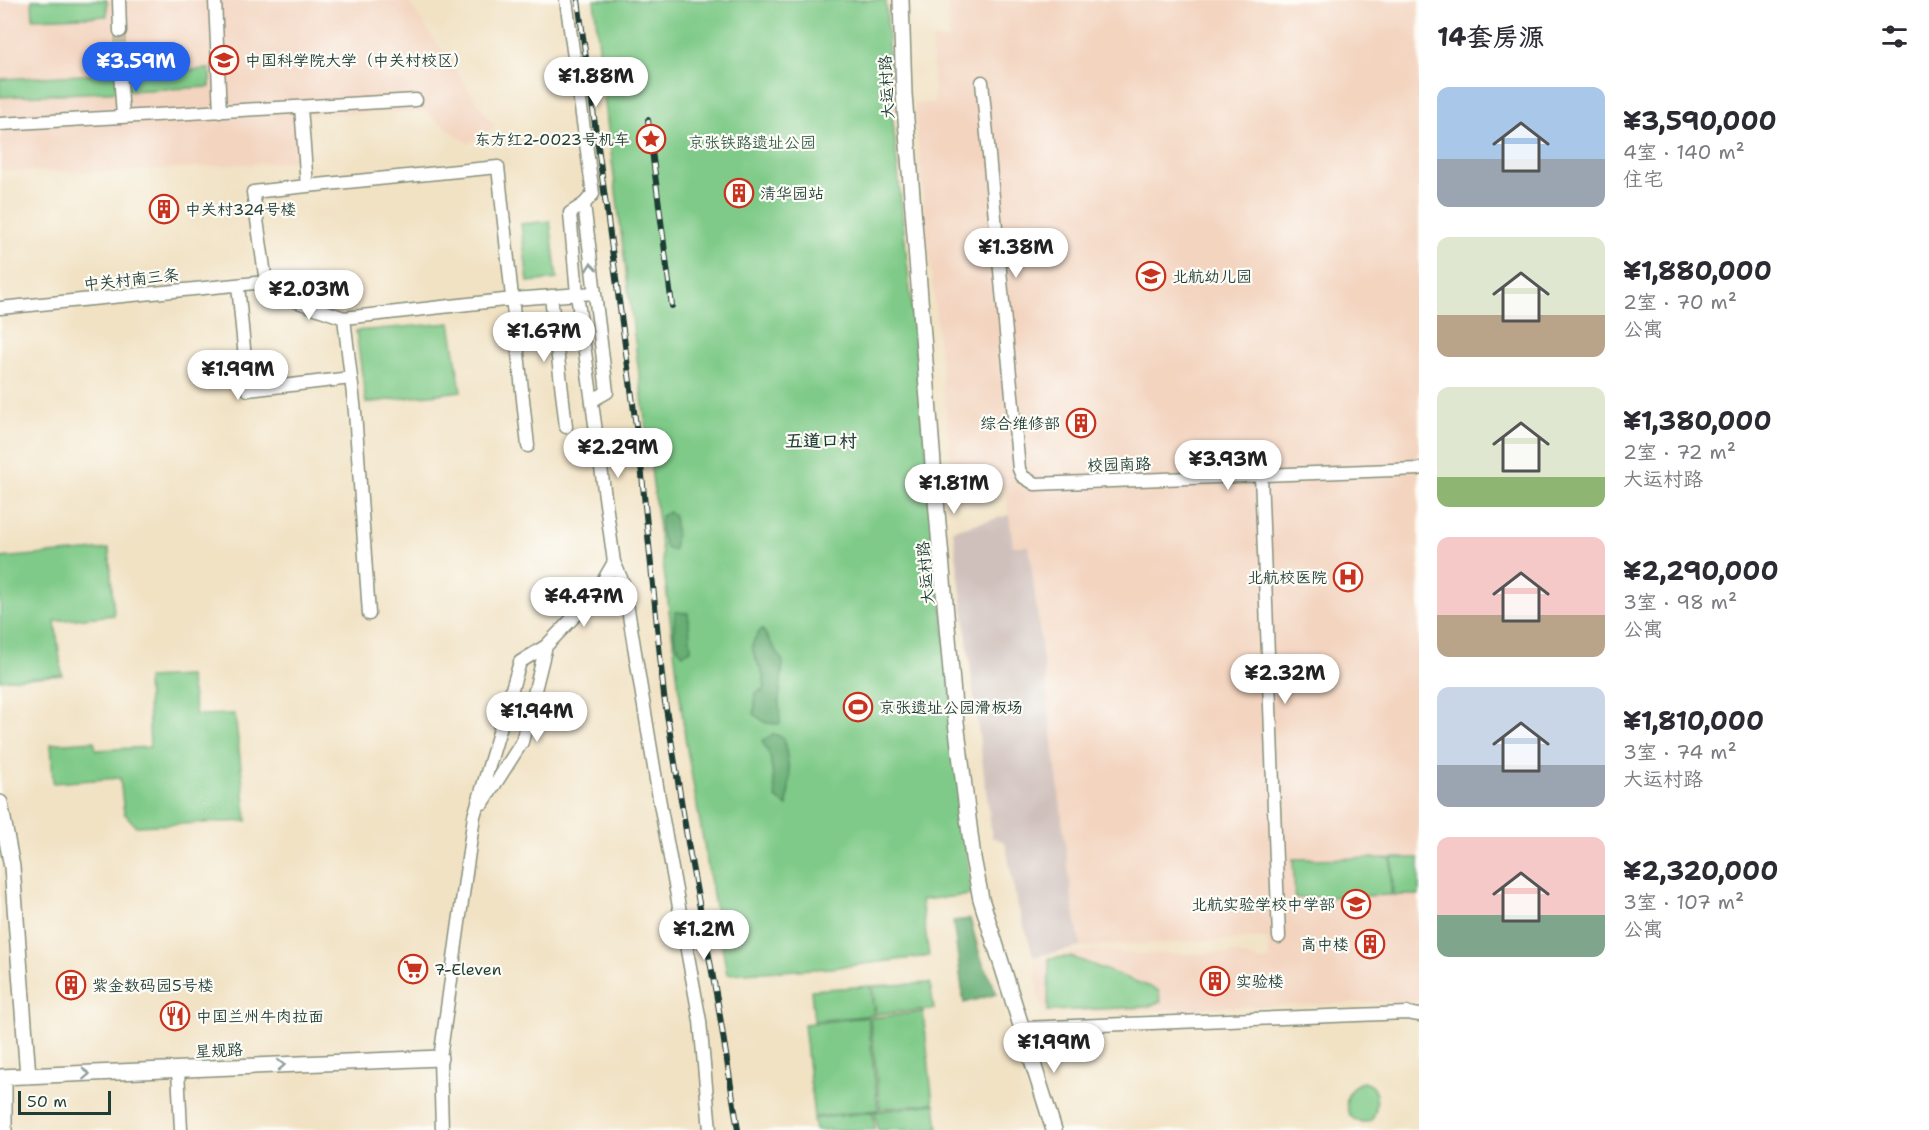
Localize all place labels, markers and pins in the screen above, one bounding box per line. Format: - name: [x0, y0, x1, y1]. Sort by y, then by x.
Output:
- pin: ¥3.59M: [87, 42, 185, 93]
- school or university icon: 中国科学院大学（中关村校区）: [208, 44, 240, 76]
- place label: 中国科学院大学（中关村校区）: [245, 50, 469, 71]
- pin: ¥1.88M: [547, 57, 645, 108]
- place icon: 东方红2-0023号机车: [635, 123, 667, 155]
- place label: 东方红2-0023号机车: [474, 129, 630, 150]
- building icon: 清华园站: [723, 177, 755, 209]
- place label: 清华园站: [760, 183, 824, 204]
- building icon: 中关村324号楼: [148, 193, 180, 225]
- place label: 中关村324号楼: [185, 199, 297, 220]
- pin: ¥1.38M: [967, 228, 1065, 279]
- school or university icon: 北航幼儿园: [1135, 260, 1167, 292]
- place label: 北航幼儿园: [1172, 266, 1252, 287]
- pin: ¥2.03M: [260, 270, 358, 321]
- pin: ¥1.67M: [495, 312, 593, 363]
- pin: ¥1.99M: [189, 350, 287, 401]
- building icon: 综合维修部: [1065, 407, 1097, 439]
- place label: 综合维修部: [980, 413, 1060, 434]
- pin: ¥2.29M: [569, 428, 667, 479]
- pin: ¥3.93M: [1179, 440, 1277, 491]
- pin: ¥1.81M: [905, 464, 1003, 515]
- hospital icon: 北航校医院: [1332, 561, 1364, 593]
- place label: 北航校医院: [1247, 567, 1327, 588]
- pin: ¥4.47M: [535, 577, 633, 628]
- pin: ¥2.32M: [1236, 654, 1334, 705]
- sports icon: 京张遗址公园滑板场: [842, 691, 874, 723]
- pin: ¥1.94M: [488, 692, 586, 743]
- place label: 京张遗址公园滑板场: [879, 697, 1023, 718]
- school or university icon: 北航实验学校中学部: [1340, 888, 1372, 920]
- place label: 北航实验学校中学部: [1191, 894, 1335, 915]
- pin: ¥1.2M: [662, 910, 746, 961]
- building icon: 高中楼: [1354, 928, 1386, 960]
- place label: 高中楼: [1301, 934, 1349, 955]
- supermarket icon: 7-Eleven: [397, 953, 429, 985]
- place label: 7-Eleven: [434, 959, 502, 980]
- building icon: 实验楼: [1199, 965, 1231, 997]
- building icon: 紫金数码园5号楼: [55, 969, 87, 1001]
- place label: 实验楼: [1236, 971, 1284, 992]
- place label: 紫金数码园5号楼: [92, 975, 214, 996]
- restaurant icon: 中国兰州牛肉拉面: [159, 1000, 191, 1032]
- place label: 中国兰州牛肉拉面: [196, 1006, 324, 1027]
- pin: ¥1.99M: [1005, 1023, 1103, 1074]

